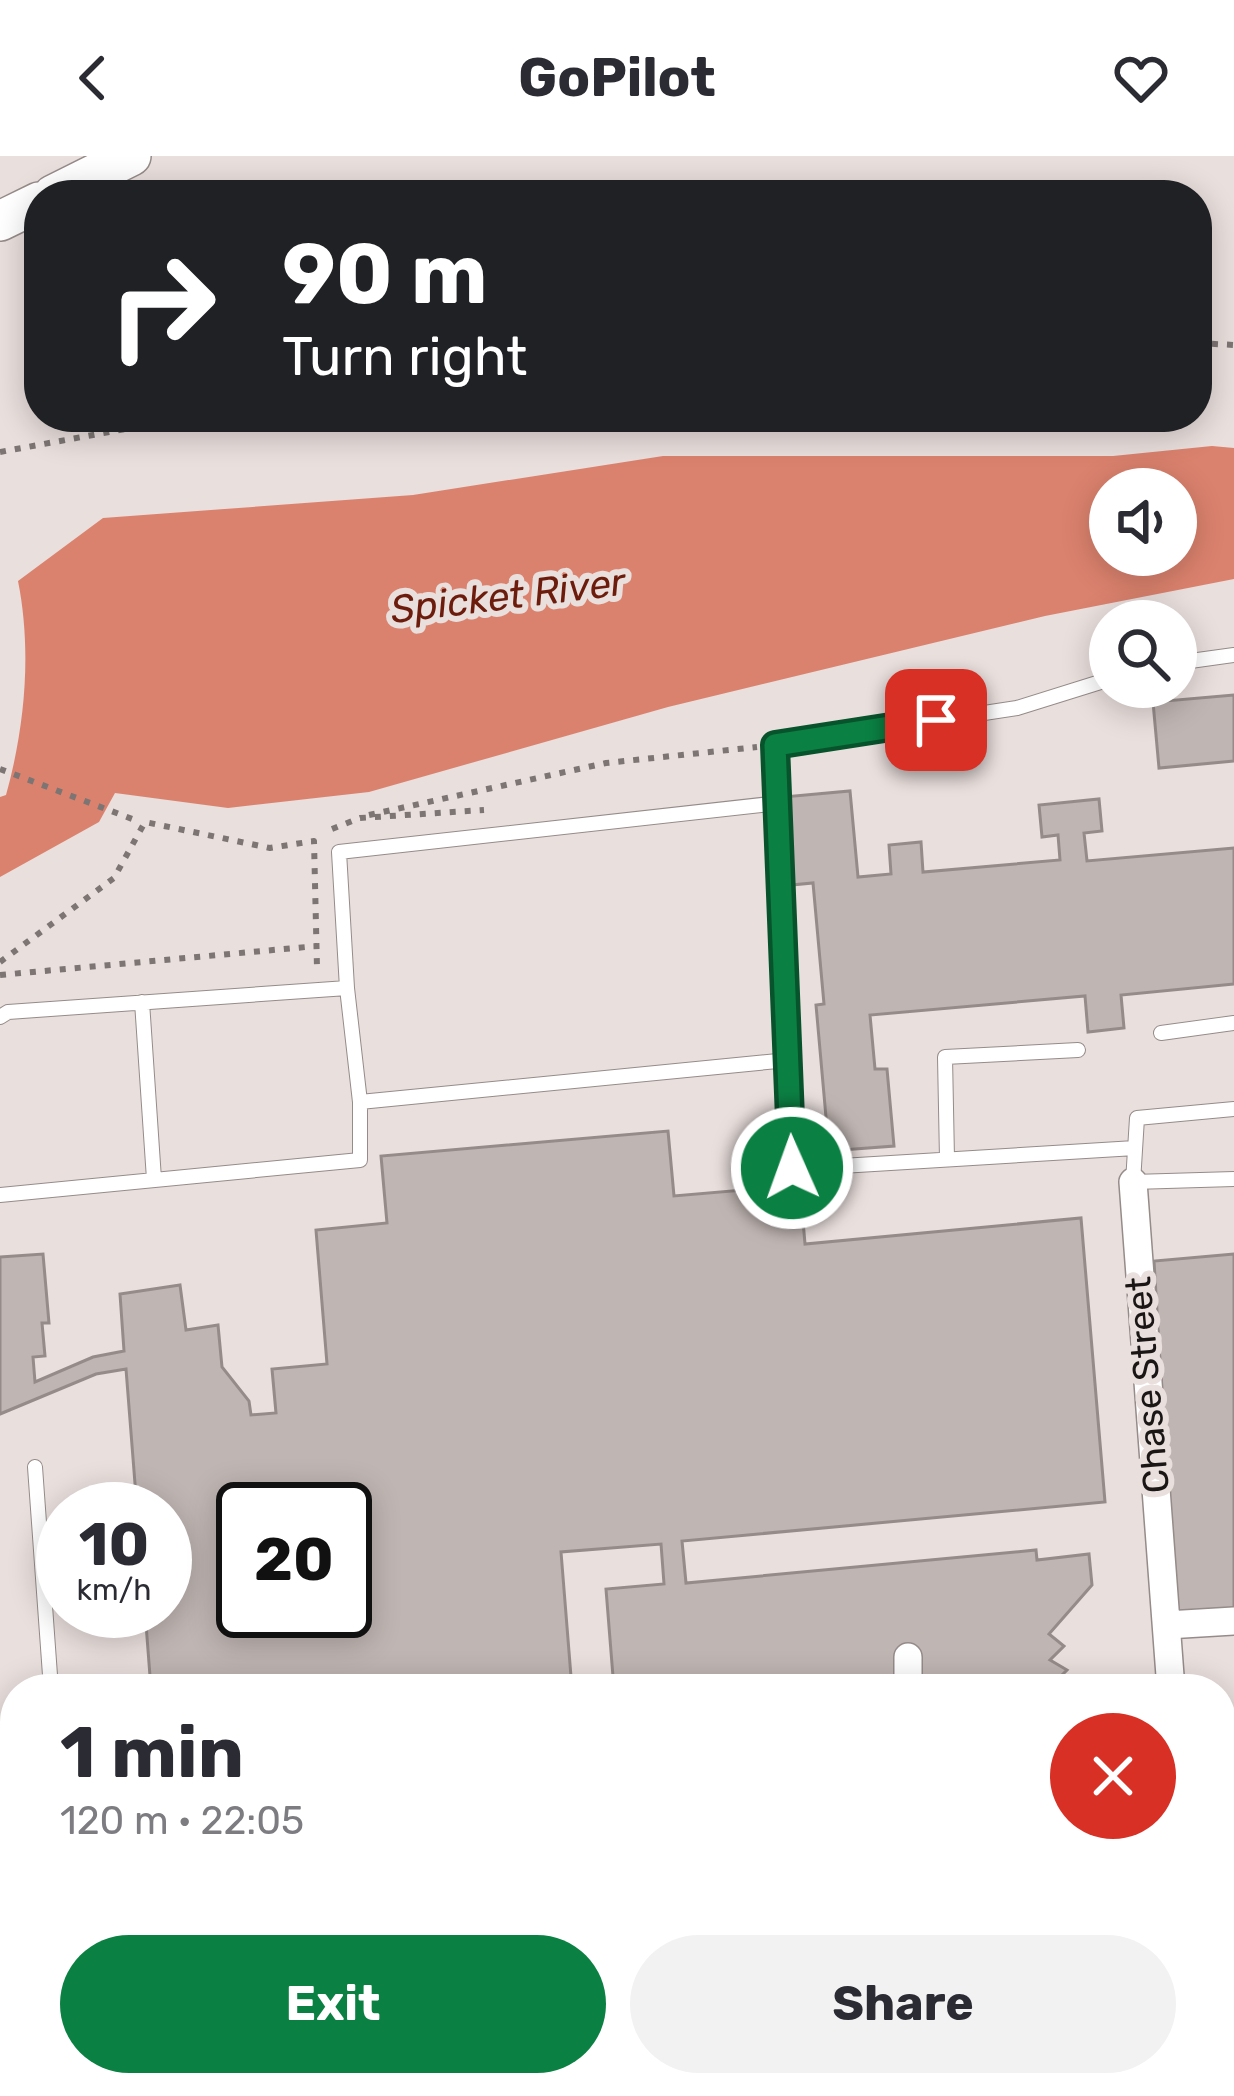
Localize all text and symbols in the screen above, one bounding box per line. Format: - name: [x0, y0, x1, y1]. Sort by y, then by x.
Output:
- icon: back: [60, 45, 126, 111]
- icon: heart: [1108, 45, 1174, 111]
- text: GoPilot: [518, 46, 716, 110]
- text: 90 m: [282, 224, 488, 324]
- icon: right: [84, 228, 240, 384]
- text: Turn right: [282, 325, 527, 389]
- map controls: [1089, 468, 1197, 708]
- button: sound: [1089, 468, 1197, 576]
- water label: Spicket River: [388, 559, 630, 633]
- button: search: [1089, 600, 1197, 708]
- pin: [885, 669, 987, 771]
- icon: arrive: [903, 687, 969, 753]
- position arrow: [729, 1105, 855, 1231]
- street label: Chase Street: [1116, 1275, 1178, 1495]
- speed limit sign: 20: [216, 1482, 372, 1638]
- text: 10: [79, 1509, 149, 1580]
- text: km/h: [77, 1572, 151, 1608]
- text: 1 min: [60, 1710, 244, 1795]
- button: close: [1050, 1713, 1176, 1839]
- text: 120 m · 22:05: [60, 1798, 304, 1844]
- button: Exit: [60, 1935, 606, 2073]
- button: Share: [630, 1935, 1176, 2073]

